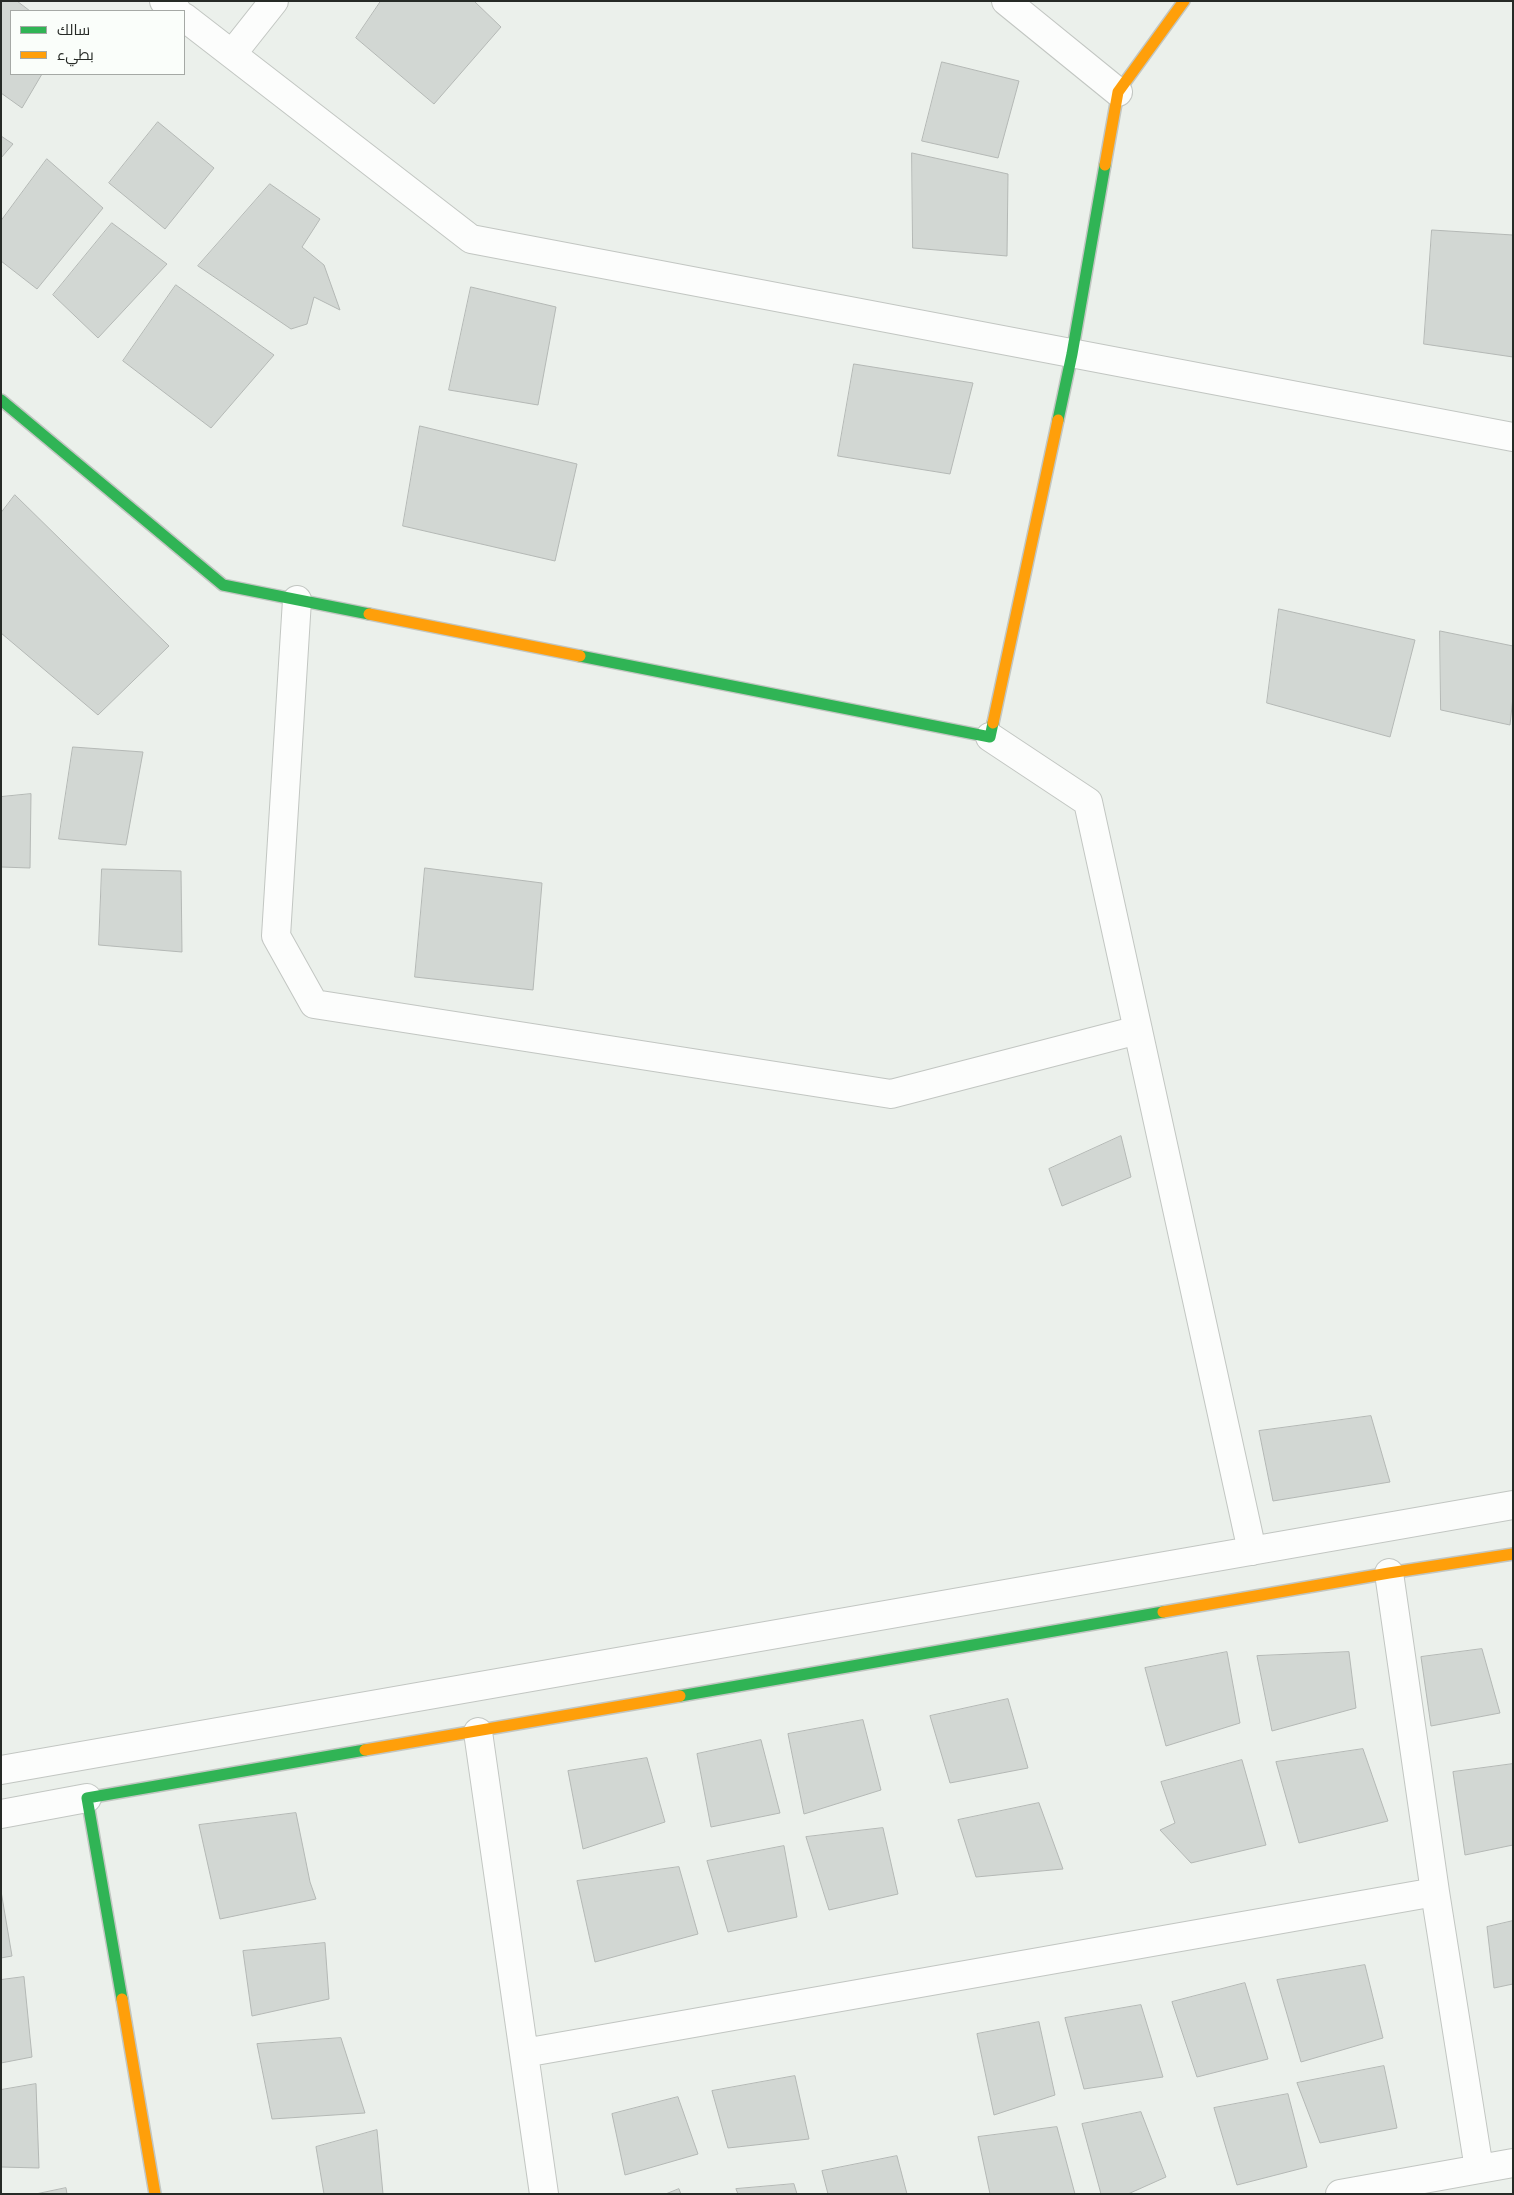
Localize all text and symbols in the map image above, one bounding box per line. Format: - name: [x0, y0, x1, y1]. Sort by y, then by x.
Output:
- legend: [10, 10, 185, 75]
- text: سالك: [57, 19, 90, 41]
- text: بطيء: [57, 44, 94, 66]

